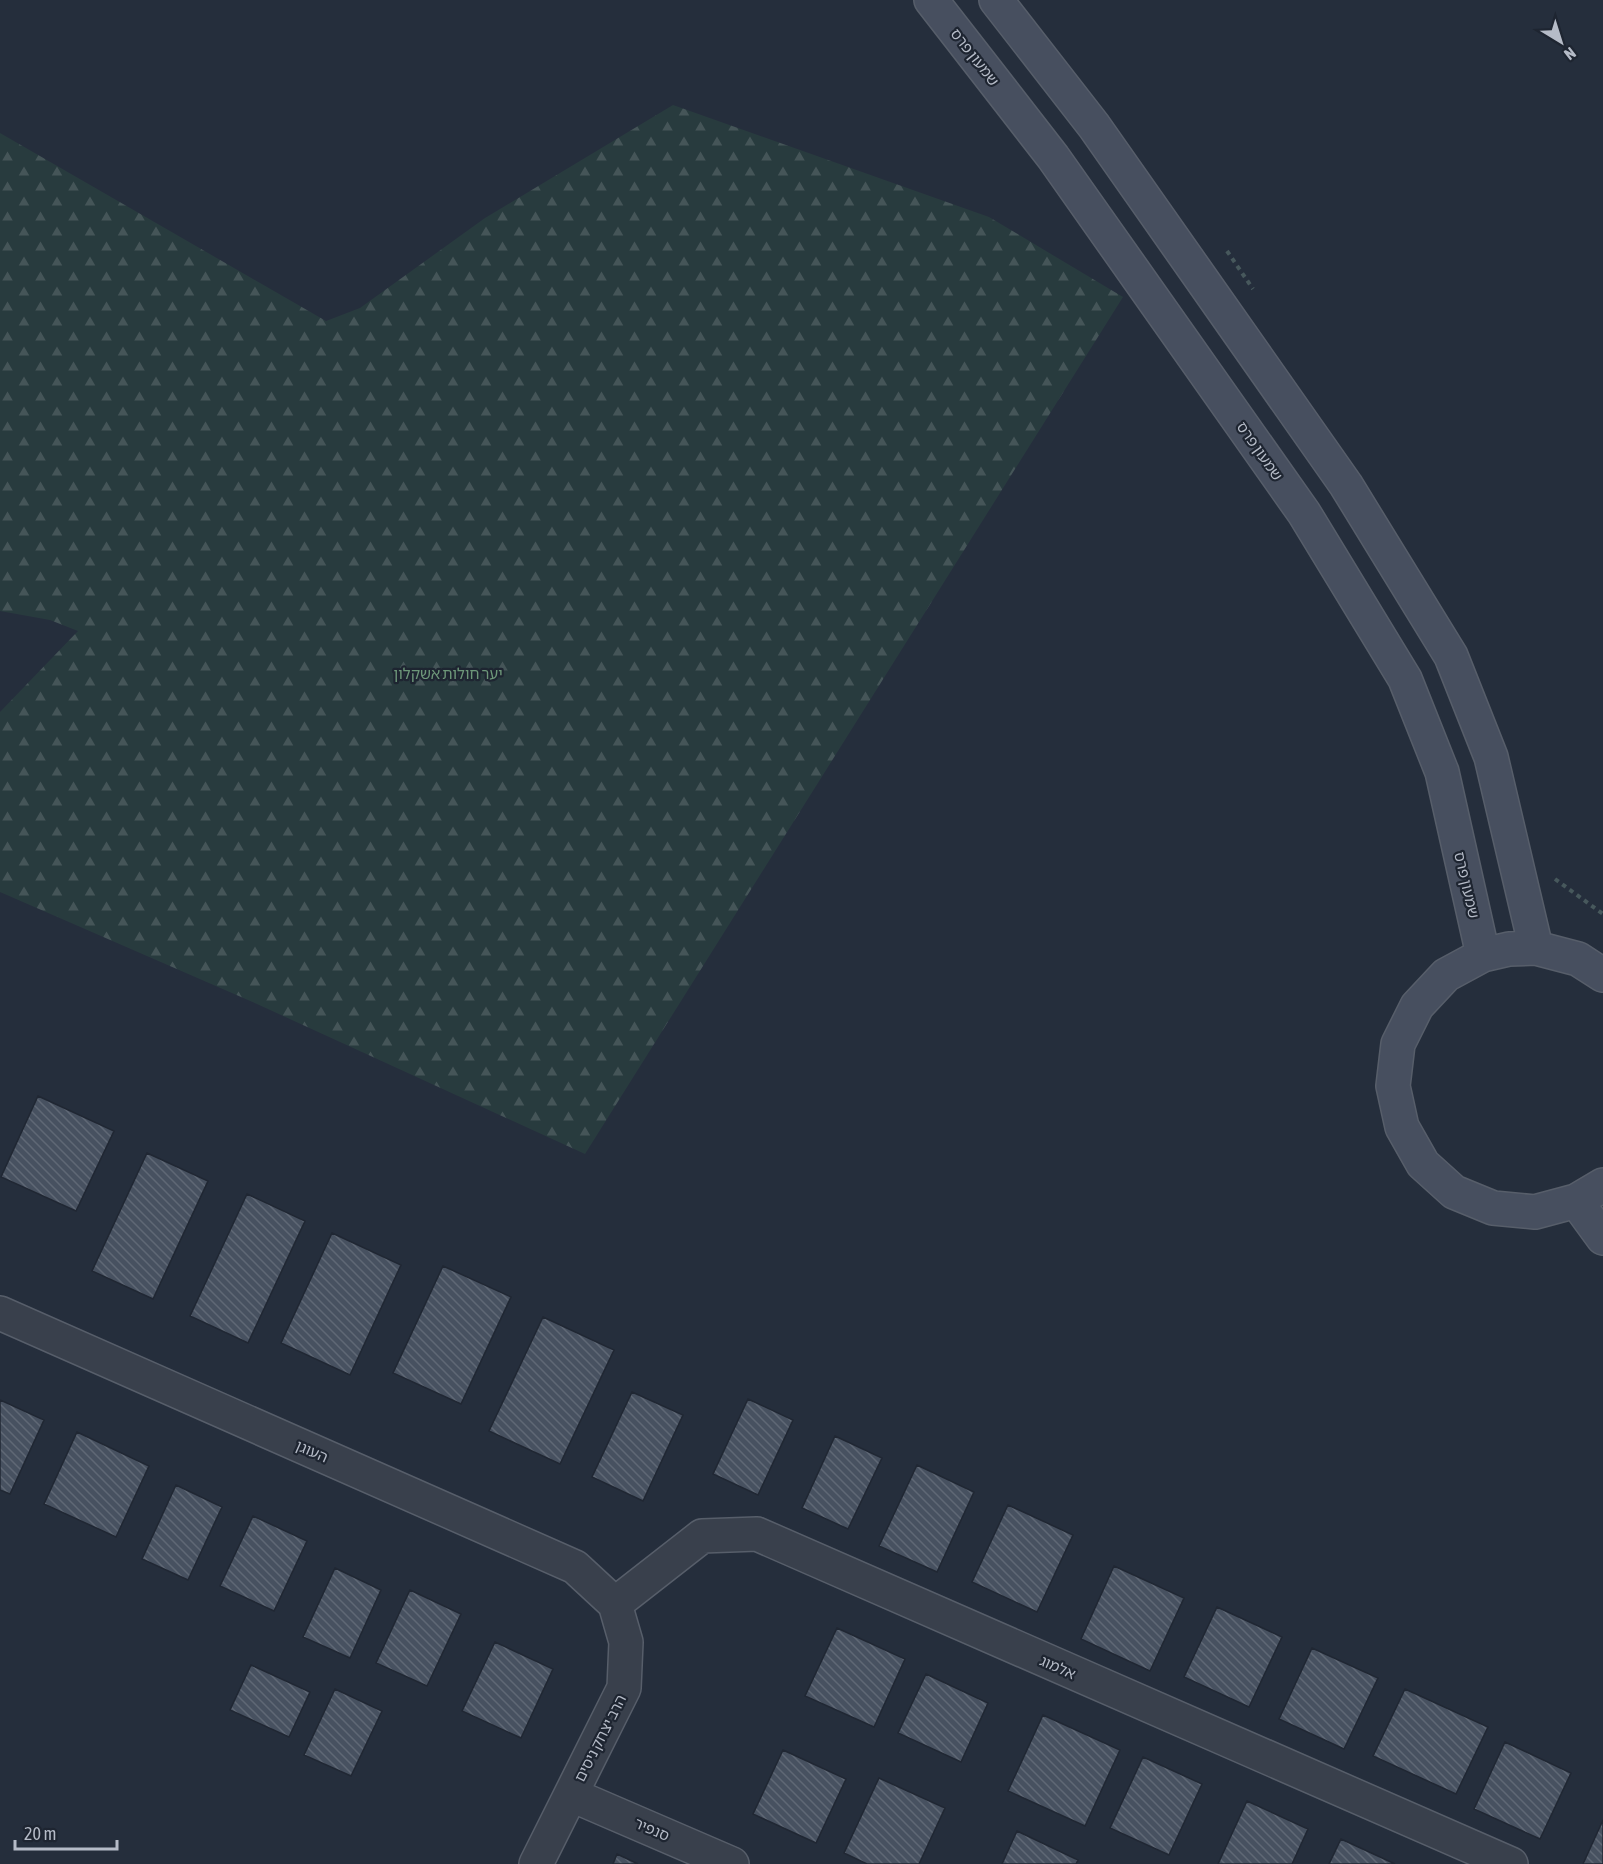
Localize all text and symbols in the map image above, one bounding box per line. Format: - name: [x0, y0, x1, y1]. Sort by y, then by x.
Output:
- north arrow: [1531, 12, 1591, 72]
- street label: שמעון פרס: [947, 25, 1003, 89]
- text: N: [1561, 44, 1580, 64]
- street label: שמעון פרס: [1234, 418, 1286, 484]
- park label: יער חולות אשקלון: [393, 665, 503, 682]
- street label: שמעון פרס: [1451, 850, 1483, 920]
- street label: העוגן: [293, 1436, 331, 1466]
- street label: אלמוג: [1038, 1652, 1078, 1682]
- street label: הרב יצחק ניסים: [571, 1692, 629, 1784]
- scale bar: [15, 1813, 117, 1851]
- street label: סנפיר: [632, 1814, 672, 1844]
- text: 20 m: [24, 1823, 56, 1844]

